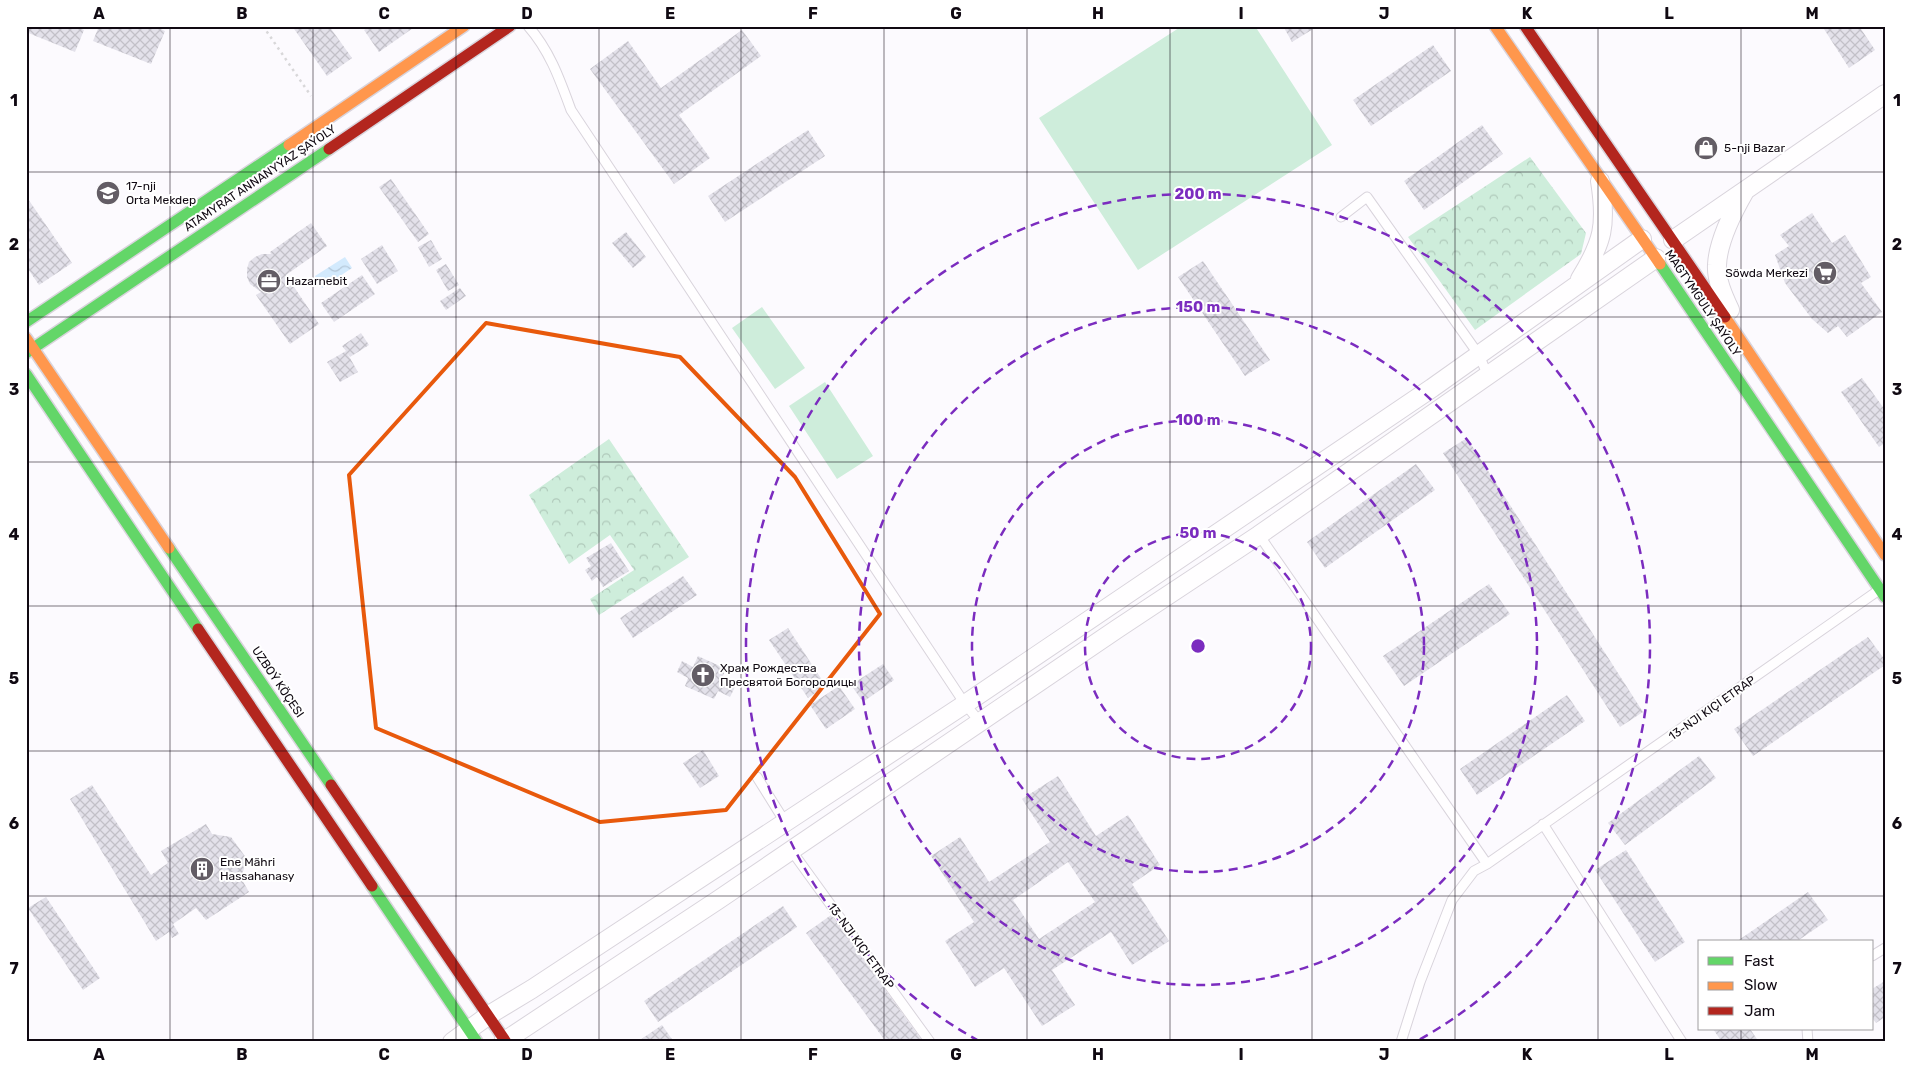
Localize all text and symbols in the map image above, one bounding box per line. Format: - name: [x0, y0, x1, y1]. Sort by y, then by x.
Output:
- text: A: [93, 4, 105, 23]
- text: B: [236, 4, 248, 23]
- text: C: [378, 4, 390, 23]
- text: D: [521, 4, 533, 23]
- text: E: [665, 4, 675, 23]
- text: F: [808, 4, 818, 23]
- text: G: [950, 4, 962, 23]
- text: H: [1092, 4, 1104, 23]
- text: I: [1238, 4, 1244, 23]
- text: J: [1379, 4, 1389, 23]
- text: K: [1522, 4, 1533, 23]
- text: L: [1664, 4, 1674, 23]
- text: M: [1805, 4, 1819, 23]
- text: 1: [10, 91, 18, 110]
- text: 1: [1893, 91, 1901, 110]
- street label: ATAMYRAT ANNANYÝAZ ŞAÝOLY: [181, 122, 339, 234]
- shop icon: 5-nji Bazar: [1693, 135, 1719, 161]
- place label: 5-nji Bazar: [1724, 141, 1785, 155]
- place label: 17-nji Orta Mekdep: [126, 179, 196, 207]
- school or university icon: 17-nji Orta Mekdep: [95, 180, 121, 206]
- text: 200 m: [1174, 185, 1222, 203]
- text: 2: [9, 235, 19, 254]
- text: 2: [1892, 235, 1902, 254]
- street label: MAGTYMGULY ŞAÝOLY: [1662, 247, 1744, 359]
- supermarket icon: Söwda Merkezi: [1812, 260, 1838, 286]
- place label: Söwda Merkezi: [1725, 266, 1808, 280]
- office icon: Hazarnebit: [256, 268, 282, 294]
- place label: Hazarnebit: [286, 274, 348, 288]
- text: 150 m: [1176, 298, 1220, 316]
- text: 3: [9, 380, 19, 399]
- text: 3: [1892, 380, 1902, 399]
- text: 100 m: [1176, 411, 1220, 429]
- text: 50 m: [1180, 524, 1216, 542]
- text: 4: [9, 525, 20, 544]
- text: 4: [1892, 525, 1903, 544]
- centre of rings: [1189, 637, 1207, 655]
- street label: UZBOÝ KÖÇESI: [249, 644, 307, 720]
- place label: Храм Рождества Пресвятой Богородицы: [720, 661, 857, 689]
- church icon: Храм Рождества Пресвятой Богородицы: [690, 662, 716, 688]
- text: 5: [9, 669, 19, 688]
- text: 5: [1892, 669, 1902, 688]
- street label: 13-NJI KIÇI ETRAP: [1666, 673, 1758, 743]
- text: 6: [9, 814, 19, 833]
- text: 6: [1892, 814, 1902, 833]
- place label: Ene Mähri Hassahanasy: [220, 855, 295, 883]
- building icon: Ene Mähri Hassahanasy: [189, 856, 215, 882]
- street label: 13-NJI KIÇI ETRAP: [825, 900, 897, 992]
- legend: [1698, 940, 1874, 1030]
- text: Fast: [1744, 952, 1774, 970]
- text: 7: [9, 959, 19, 978]
- text: 7: [1892, 959, 1902, 978]
- text: Slow: [1744, 976, 1777, 994]
- text: Jam: [1744, 1002, 1775, 1020]
- text: A: [93, 1045, 105, 1064]
- text: B: [236, 1045, 248, 1064]
- text: C: [378, 1045, 390, 1064]
- text: D: [521, 1045, 533, 1064]
- text: E: [665, 1045, 675, 1064]
- text: F: [808, 1045, 818, 1064]
- text: G: [950, 1045, 962, 1064]
- text: H: [1092, 1045, 1104, 1064]
- text: I: [1238, 1045, 1244, 1064]
- text: J: [1379, 1045, 1389, 1064]
- text: K: [1522, 1045, 1533, 1064]
- text: L: [1664, 1045, 1674, 1064]
- text: M: [1805, 1045, 1819, 1064]

